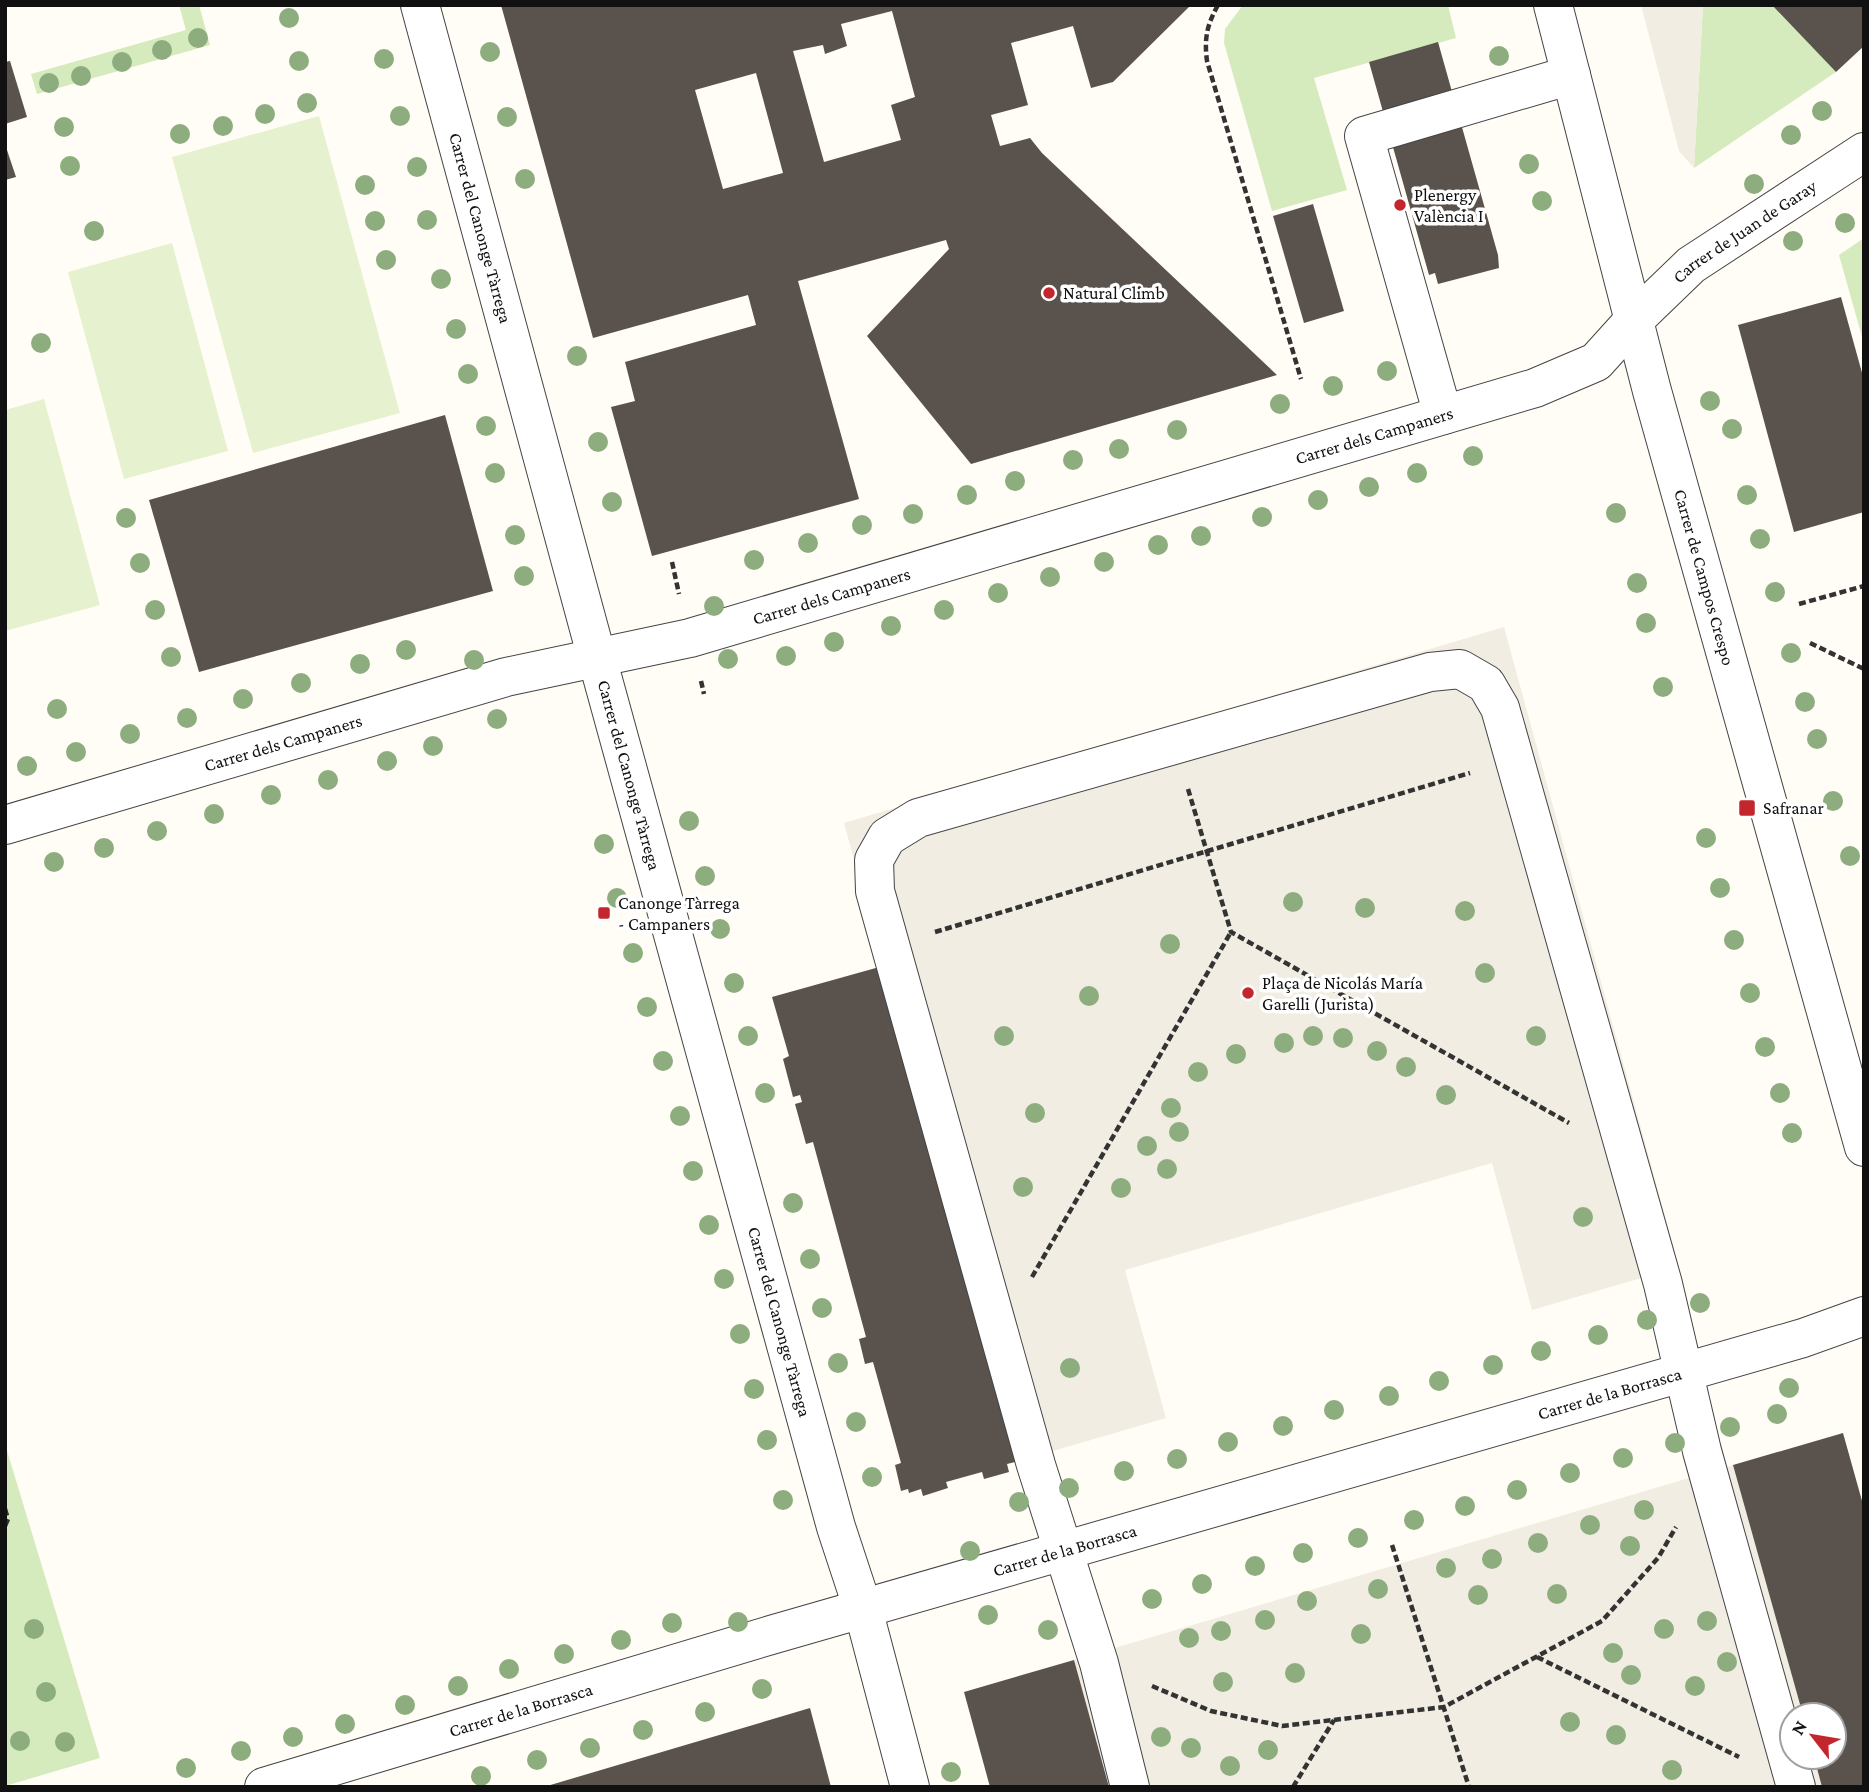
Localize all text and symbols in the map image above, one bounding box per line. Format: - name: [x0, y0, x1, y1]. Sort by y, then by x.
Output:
- street label: Carrer del Canonge Tàrrega: [445, 131, 516, 325]
- street label: Carrer de Juan de Garay: [1669, 175, 1821, 287]
- place label: Plenergy València I: [1414, 185, 1483, 226]
- marker: Plenergy València I: [1392, 197, 1408, 213]
- place label: Natural Climb: [1063, 283, 1165, 303]
- marker: Natural Climb: [1041, 285, 1057, 301]
- street label: Carrer dels Campaners: [1293, 403, 1456, 468]
- street label: Carrer de Campos Crespo: [1670, 487, 1738, 668]
- street label: Carrer dels Campaners: [750, 563, 913, 629]
- street label: Carrer del Canonge Tàrrega: [594, 678, 665, 872]
- street label: Carrer dels Campaners: [202, 710, 364, 776]
- marker: Safranar: [1737, 798, 1757, 818]
- place label: Safranar: [1763, 798, 1824, 818]
- place label: Canonge Tàrrega - Campaners: [618, 893, 740, 934]
- marker: Canonge Tàrrega - Campaners: [596, 905, 612, 921]
- place label: Plaça de Nicolás María Garelli (Jurista): [1262, 973, 1423, 1015]
- marker: Plaça de Nicolás María Garelli (Jurista): [1240, 985, 1256, 1001]
- street label: Carrer del Canonge Tàrrega: [744, 1224, 815, 1419]
- street label: Carrer de la Borrasca: [1535, 1363, 1684, 1424]
- street label: Carrer de la Borrasca: [991, 1520, 1139, 1581]
- street label: Carrer de la Borrasca: [447, 1679, 595, 1741]
- north arrow: [1778, 1701, 1848, 1771]
- text: N: [1787, 1717, 1811, 1738]

